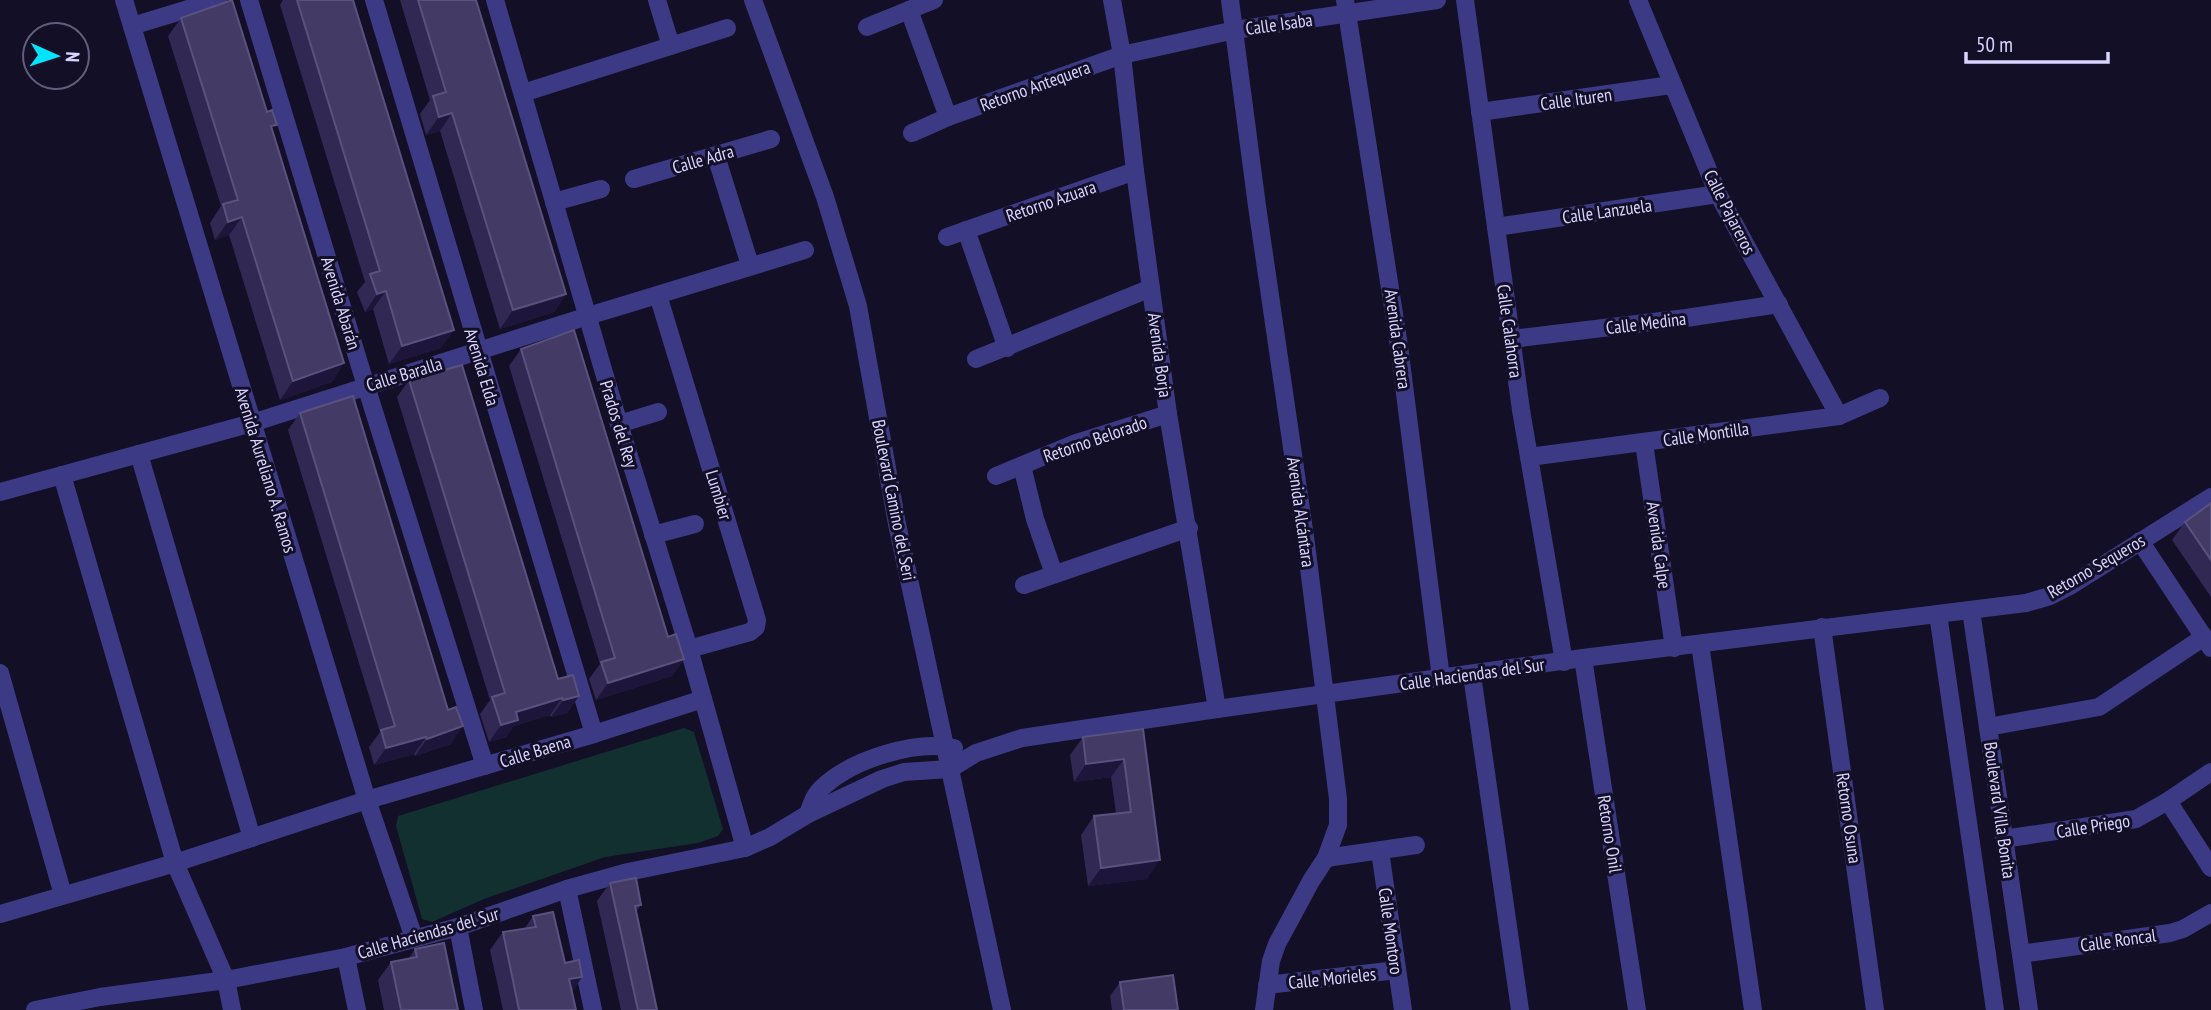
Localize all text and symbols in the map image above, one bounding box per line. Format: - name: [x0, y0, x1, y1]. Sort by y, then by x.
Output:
- street label: Calle Isaba: [1244, 8, 1314, 40]
- north arrow: [21, 21, 91, 91]
- scale bar: [1966, 21, 2108, 65]
- text: 50 m: [1976, 31, 2013, 58]
- text: N: [61, 51, 85, 63]
- street label: Retorno Antequera: [977, 55, 1093, 117]
- street label: Calle Ituren: [1539, 83, 1613, 115]
- street label: Calle Adra: [670, 139, 736, 179]
- street label: Calle Pajareros: [1699, 166, 1761, 258]
- street label: Retorno Azuara: [1003, 175, 1099, 227]
- street label: Calle Lanzuela: [1561, 193, 1653, 229]
- street label: Avenida Abarán: [316, 254, 366, 352]
- street label: Calle Calahorra: [1492, 283, 1528, 379]
- street label: Avenida Cabrera: [1380, 288, 1416, 390]
- street label: Calle Medina: [1605, 307, 1687, 339]
- street label: Avenida Borja: [1143, 311, 1177, 399]
- street label: Avenida Elda: [459, 325, 505, 409]
- street label: Calle Baralla: [363, 352, 445, 396]
- street label: Prados del Rey: [595, 377, 643, 471]
- street label: Avenida Aureliano A. Ramos: [230, 385, 302, 555]
- street label: Retorno Belorado: [1040, 410, 1150, 467]
- street label: Boulevard Camino del Seri: [867, 417, 921, 583]
- street label: Calle Montilla: [1662, 417, 1750, 451]
- street label: Avenida Alcántara: [1282, 455, 1320, 569]
- street label: Lumbier: [701, 467, 737, 523]
- street label: Avenida Calpe: [1642, 500, 1676, 590]
- street label: Retorno Sequeros: [2043, 529, 2149, 603]
- street label: Calle Haciendas del Sur: [1398, 652, 1546, 696]
- street label: Calle Baena: [497, 729, 573, 773]
- street label: Boulevard Villa Bonita: [1979, 740, 2021, 880]
- street label: Retorno Osuna: [1831, 771, 1867, 865]
- street label: Retorno Onil: [1593, 794, 1628, 875]
- street label: Calle Priego: [2055, 809, 2132, 843]
- street label: Calle Montoro: [1374, 886, 1408, 976]
- street label: Calle Haciendas del Sur: [355, 902, 501, 964]
- street label: Calle Roncal: [2079, 923, 2158, 957]
- street label: Calle Morieles: [1287, 962, 1377, 994]

